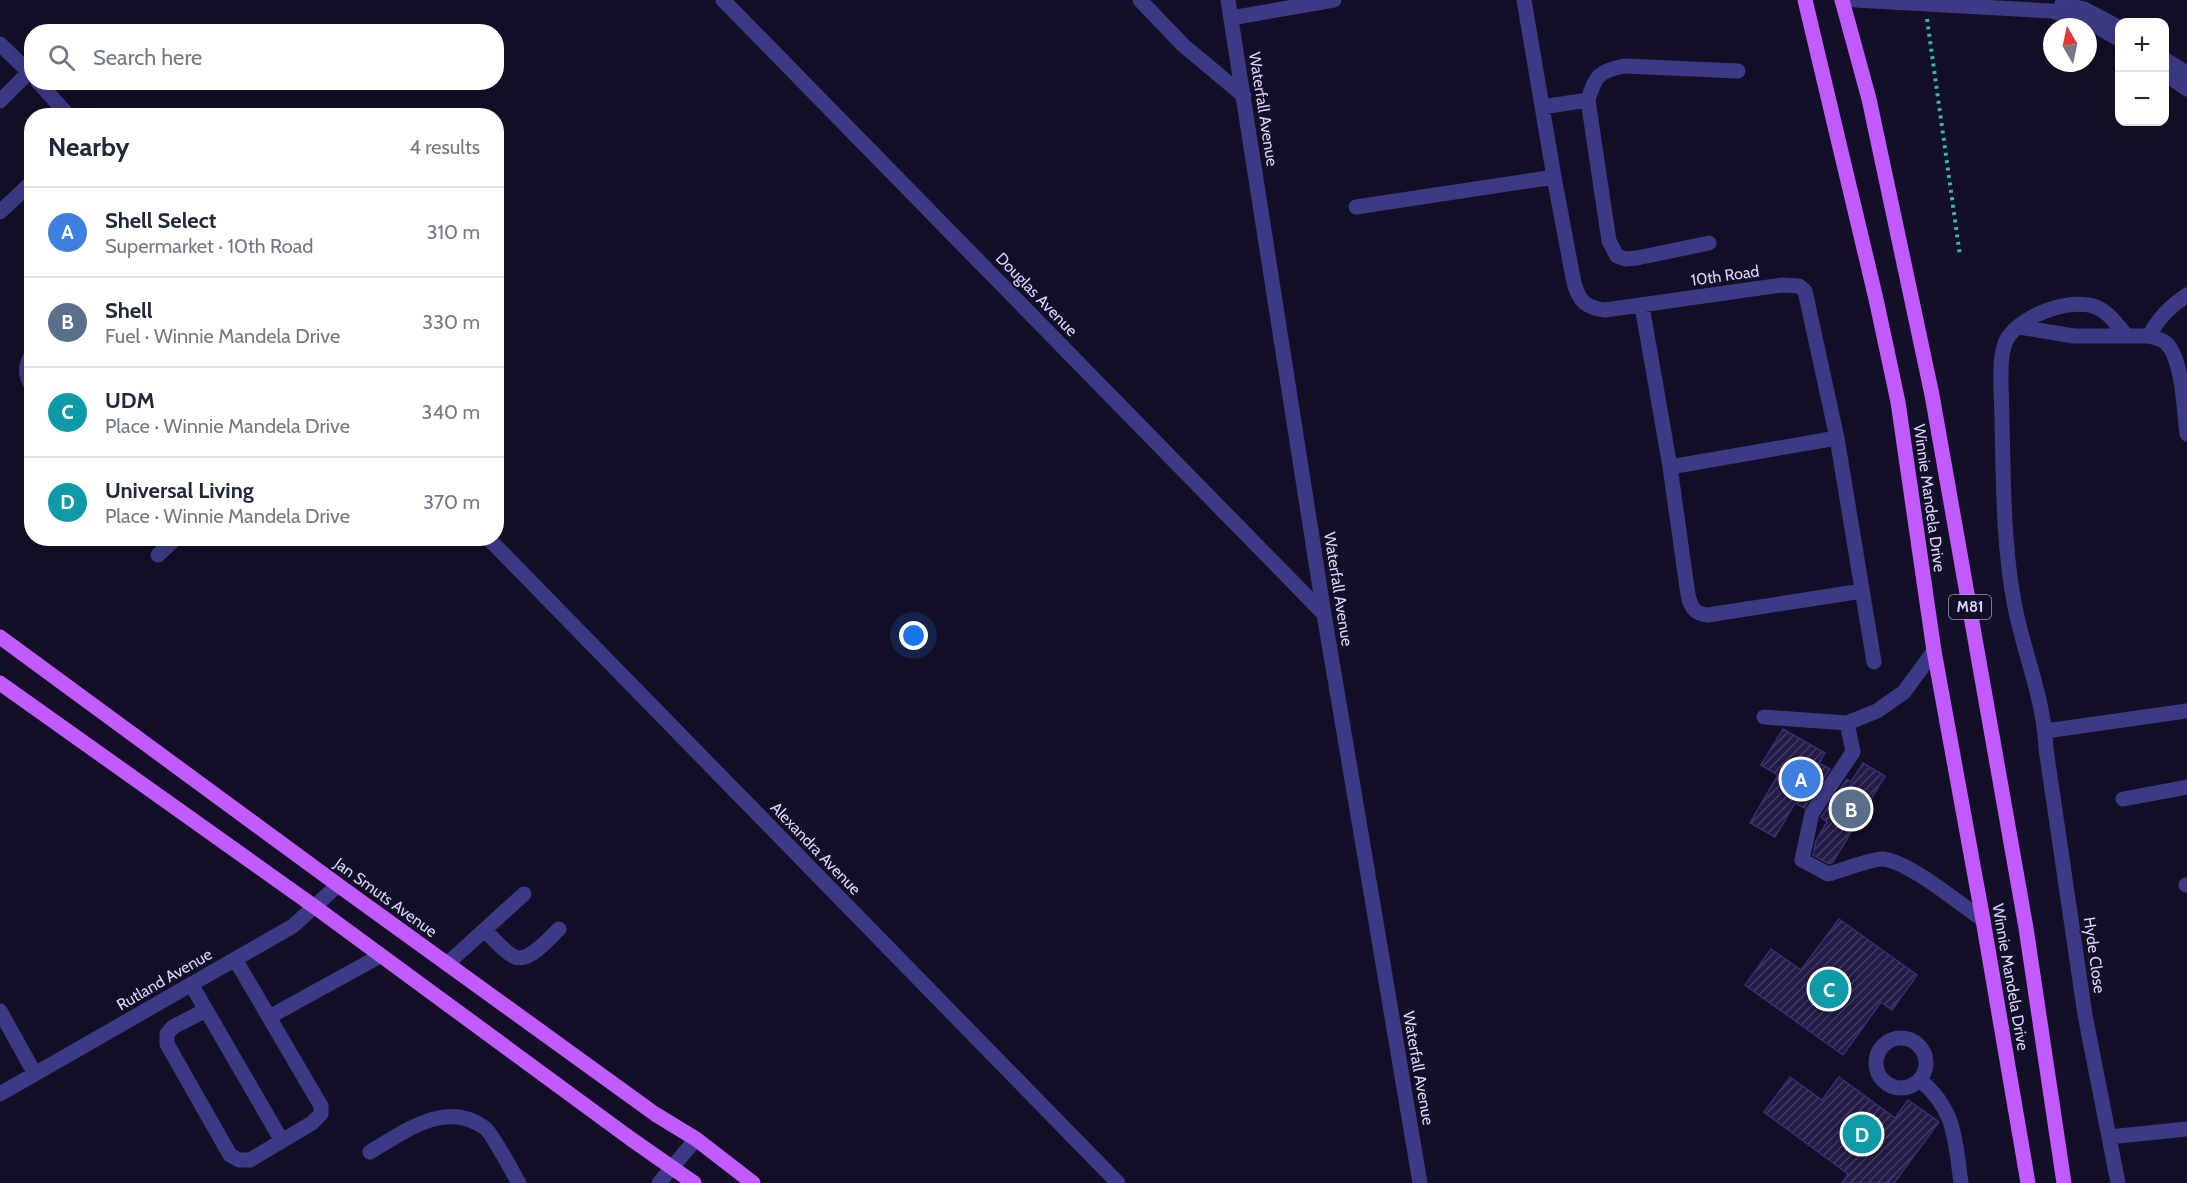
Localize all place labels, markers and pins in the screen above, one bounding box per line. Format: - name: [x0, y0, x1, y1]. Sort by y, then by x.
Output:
- pin: A: [1782, 756, 1820, 802]
- pin: B: [1832, 786, 1870, 832]
- pin: C: [1810, 966, 1848, 1012]
- pin: D: [1842, 1112, 1882, 1156]

